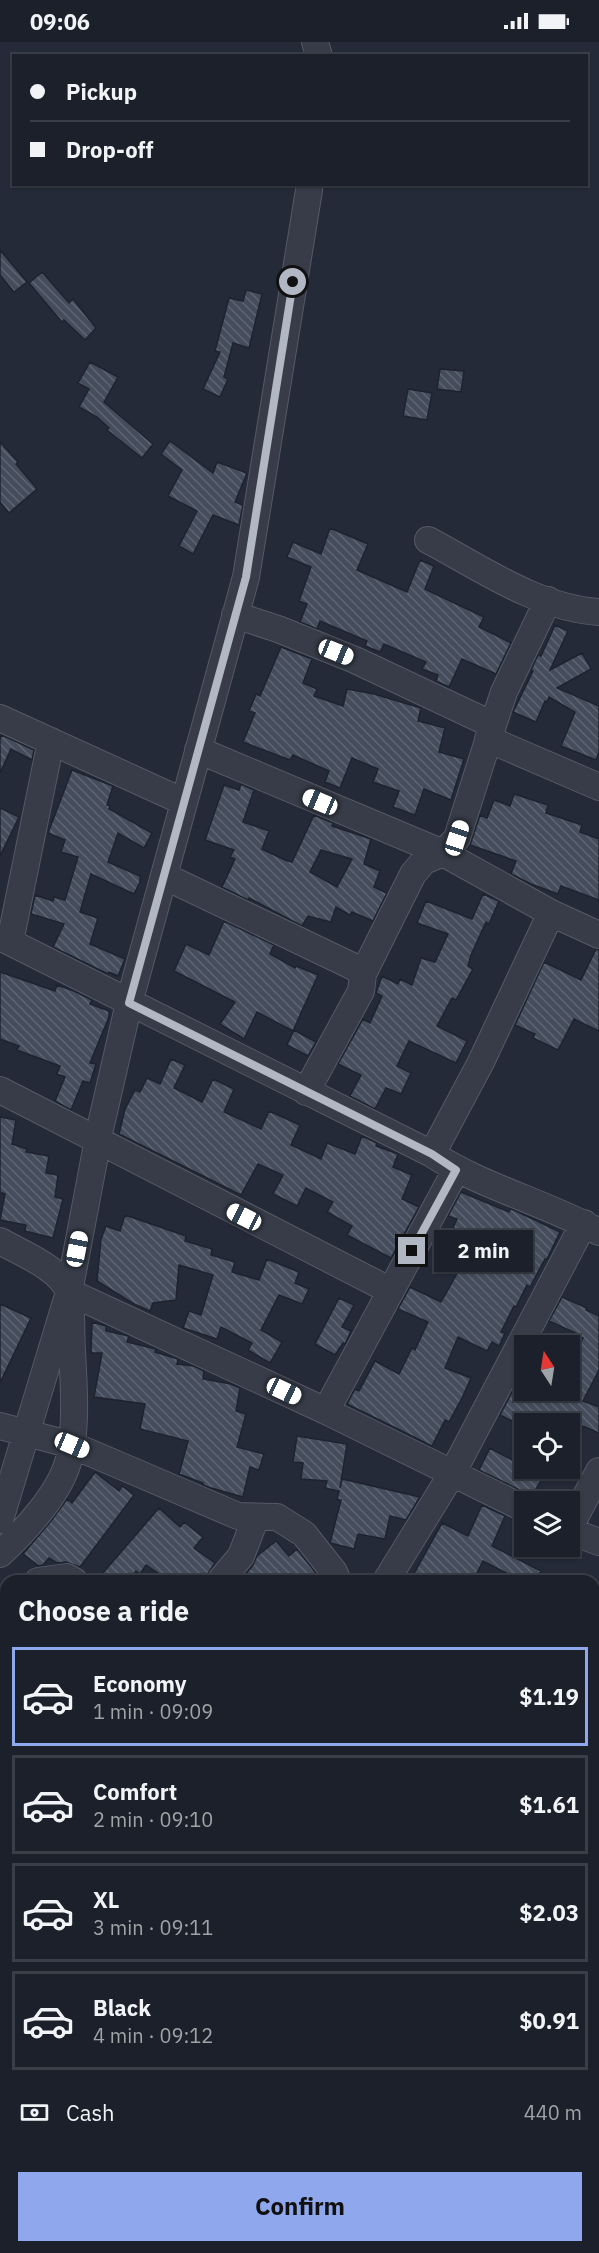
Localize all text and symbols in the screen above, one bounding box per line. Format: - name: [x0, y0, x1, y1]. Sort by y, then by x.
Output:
- text: 09:06: [30, 7, 90, 36]
- text: Pickup: [66, 77, 137, 106]
- text: Drop-off: [66, 135, 153, 164]
- route start: [279, 268, 306, 295]
- car: [316, 637, 356, 667]
- car: [300, 787, 340, 817]
- car: [443, 818, 471, 858]
- car: [224, 1201, 264, 1233]
- car: [65, 1230, 89, 1268]
- callout: 2 min: [433, 1230, 532, 1272]
- route end: [398, 1237, 425, 1264]
- text: 2 min: [457, 1237, 510, 1264]
- north arrow: [514, 1335, 580, 1401]
- map controls: [514, 1335, 580, 1557]
- car: [264, 1375, 304, 1407]
- button: locate: [514, 1413, 580, 1479]
- car: [52, 1430, 92, 1460]
- button: layers: [514, 1491, 580, 1557]
- text: Choose a ride: [18, 1593, 189, 1628]
- text: Economy: [93, 1669, 187, 1698]
- icon: car: [21, 1670, 75, 1724]
- text: $1.19: [519, 1682, 579, 1711]
- text: 1 min · 09:09: [93, 1698, 213, 1725]
- text: Comfort: [93, 1777, 177, 1806]
- icon: car: [21, 1778, 75, 1832]
- text: $1.61: [519, 1790, 579, 1819]
- text: 2 min · 09:10: [93, 1806, 213, 1833]
- text: XL: [93, 1885, 119, 1914]
- icon: car: [21, 1886, 75, 1940]
- text: $2.03: [519, 1898, 579, 1927]
- text: 3 min · 09:11: [93, 1914, 213, 1941]
- text: Black: [93, 1993, 151, 2022]
- icon: car: [21, 1994, 75, 2048]
- text: $0.91: [519, 2006, 579, 2035]
- text: 4 min · 09:12: [93, 2022, 213, 2049]
- icon: cash: [18, 2096, 51, 2129]
- text: Cash: [66, 2098, 115, 2127]
- text: 440 m: [524, 2099, 582, 2126]
- button: Confirm: [18, 2172, 582, 2241]

